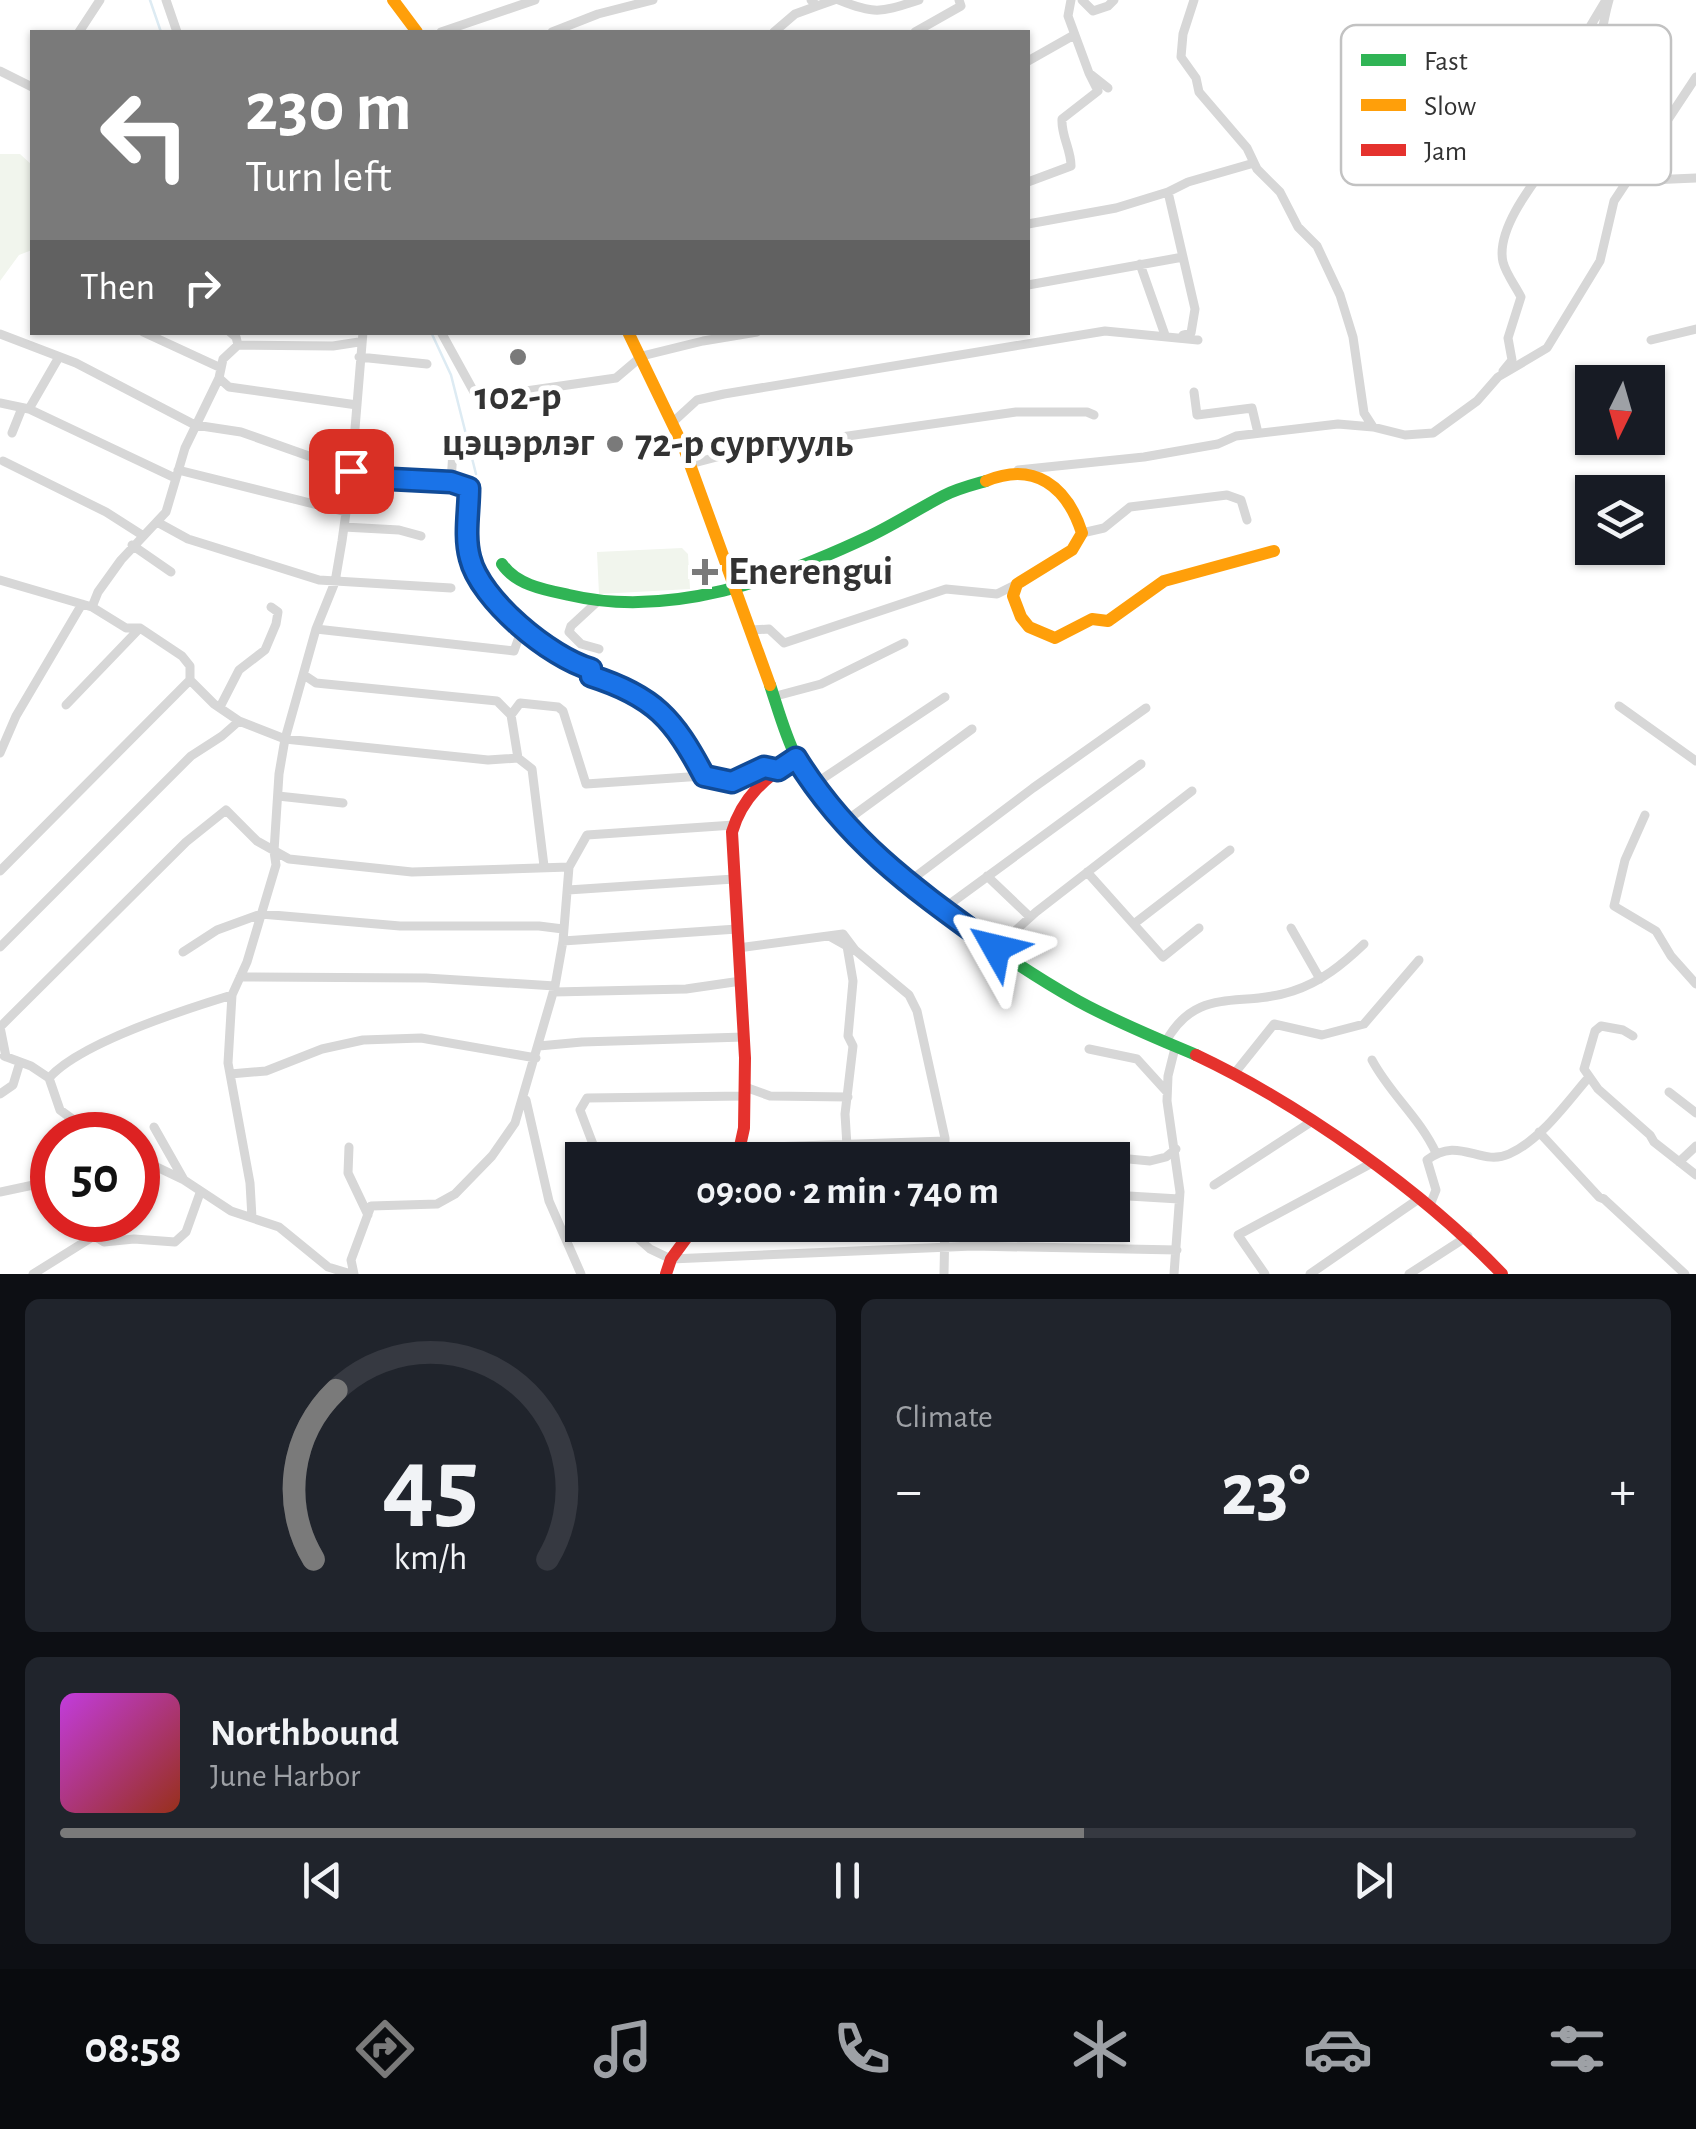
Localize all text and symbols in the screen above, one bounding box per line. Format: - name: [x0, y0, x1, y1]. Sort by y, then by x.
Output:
- legend: [1341, 25, 1671, 185]
- text: Fast: [1424, 48, 1468, 76]
- icon: left: [80, 70, 210, 200]
- text: 230 m: [245, 73, 412, 143]
- text: Slow: [1424, 93, 1476, 121]
- text: Jam: [1424, 138, 1467, 166]
- text: Turn left: [245, 155, 392, 200]
- icon: right: [175, 260, 230, 315]
- text: Then: [80, 269, 155, 307]
- marker: 102-р цэцэрлэг: [507, 346, 529, 368]
- north arrow: [1575, 365, 1665, 455]
- map controls: [1575, 365, 1665, 565]
- place label: 102-р цэцэрлэг: [442, 377, 595, 463]
- place label: 72-р сургууль: [635, 424, 854, 464]
- pin: [309, 429, 394, 514]
- marker: 72-р сургууль: [604, 433, 626, 455]
- icon: arrive: [324, 444, 379, 499]
- button: layers: [1575, 475, 1665, 565]
- place label: Enerengui: [728, 552, 893, 592]
- marker: Enerengui: [692, 559, 718, 585]
- position arrow: [944, 896, 1048, 1000]
- speed limit sign: 50: [30, 1112, 160, 1242]
- text: 09:00 · 2 min · 740 m: [696, 1173, 999, 1211]
- text: Climate: [896, 1401, 993, 1433]
- text: 45: [382, 1434, 479, 1538]
- text: 23°: [1221, 1454, 1311, 1529]
- text: −: [896, 1464, 922, 1519]
- text: +: [1610, 1464, 1636, 1519]
- text: km/h: [393, 1540, 467, 1576]
- text: Northbound: [210, 1715, 399, 1753]
- text: June Harbor: [210, 1760, 360, 1792]
- icon: previous: [295, 1853, 350, 1908]
- icon: pause: [820, 1853, 875, 1908]
- icon: next: [1346, 1853, 1401, 1908]
- icon: directions: [350, 2014, 420, 2084]
- icon: music: [588, 2014, 658, 2084]
- icon: phone: [827, 2014, 897, 2084]
- icon: climate: [1065, 2014, 1135, 2084]
- icon: car: [1303, 2014, 1373, 2084]
- icon: filters: [1542, 2014, 1612, 2084]
- text: 08:58: [84, 2026, 182, 2071]

